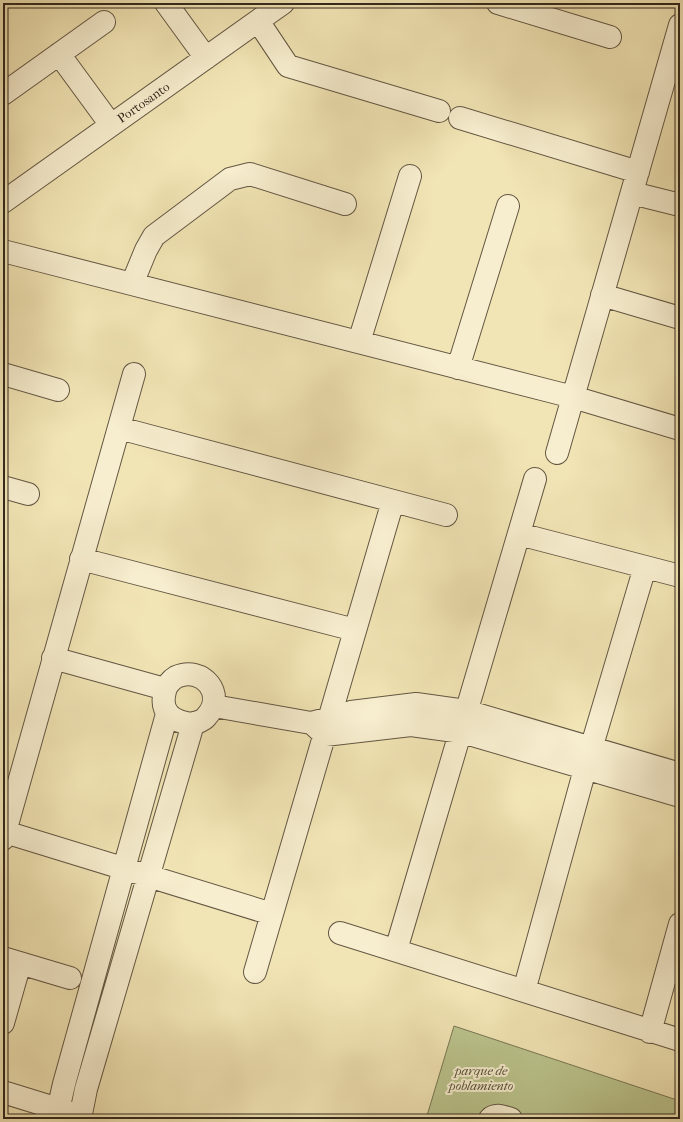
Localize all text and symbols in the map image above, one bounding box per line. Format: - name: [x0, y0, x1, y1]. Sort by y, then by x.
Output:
- street label: Portosanto: [114, 79, 173, 126]
- park label: parque de poblamiento: [447, 1063, 514, 1093]

